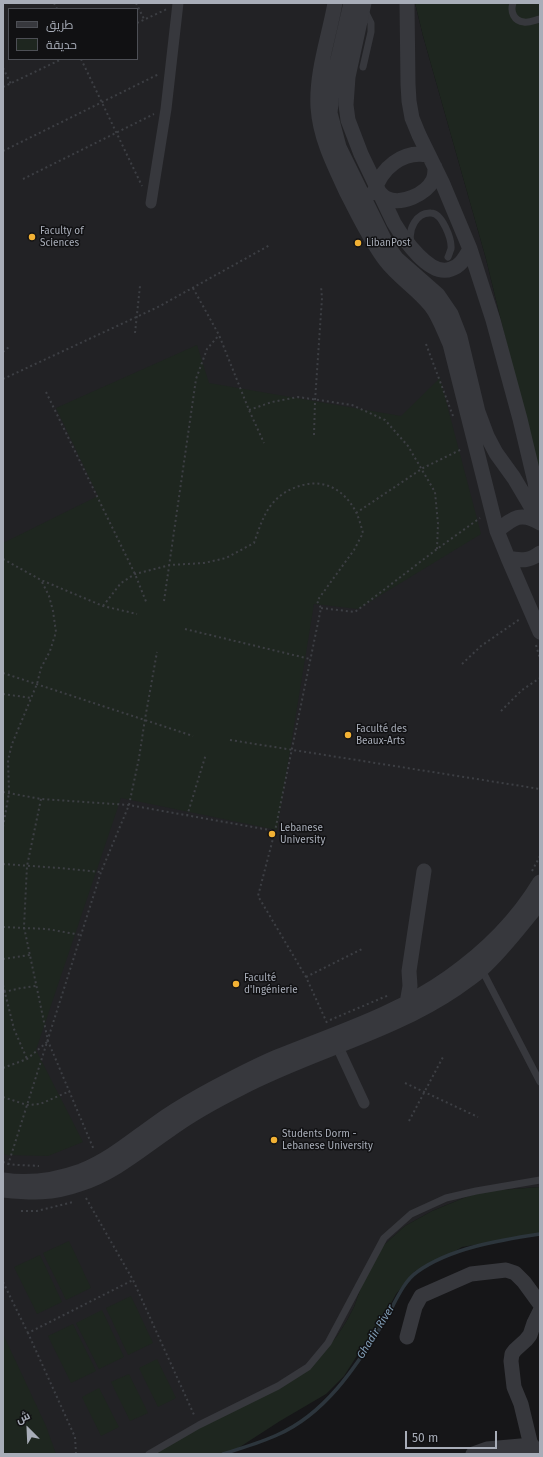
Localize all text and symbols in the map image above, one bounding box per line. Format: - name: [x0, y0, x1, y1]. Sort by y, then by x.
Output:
- legend: [8, 8, 138, 60]
- text: طريق: [46, 18, 73, 32]
- text: حديقة: [46, 38, 77, 52]
- place label: Faculty of Sciences: [40, 225, 83, 248]
- marker: Faculty of Sciences: [27, 232, 37, 242]
- place label: LibanPost: [366, 237, 411, 249]
- marker: LibanPost: [353, 238, 363, 248]
- place label: Faculté des Beaux-Arts: [356, 723, 407, 746]
- marker: Faculté des Beaux-Arts: [343, 730, 353, 740]
- place label: Lebanese University: [280, 822, 325, 846]
- marker: Lebanese University: [267, 829, 277, 839]
- place label: Faculté d'Ingénierie: [244, 972, 298, 996]
- marker: Faculté d'Ingénierie: [231, 979, 241, 989]
- place label: Students Dorm - Lebanese University: [282, 1128, 373, 1152]
- marker: Students Dorm - Lebanese University: [269, 1135, 279, 1145]
- water label: Ghadir River: [354, 1303, 398, 1361]
- north arrow: [8, 1409, 48, 1449]
- text: ش: [14, 1409, 32, 1426]
- scale bar: [407, 1423, 499, 1449]
- text: 50 m: [412, 1431, 438, 1445]

